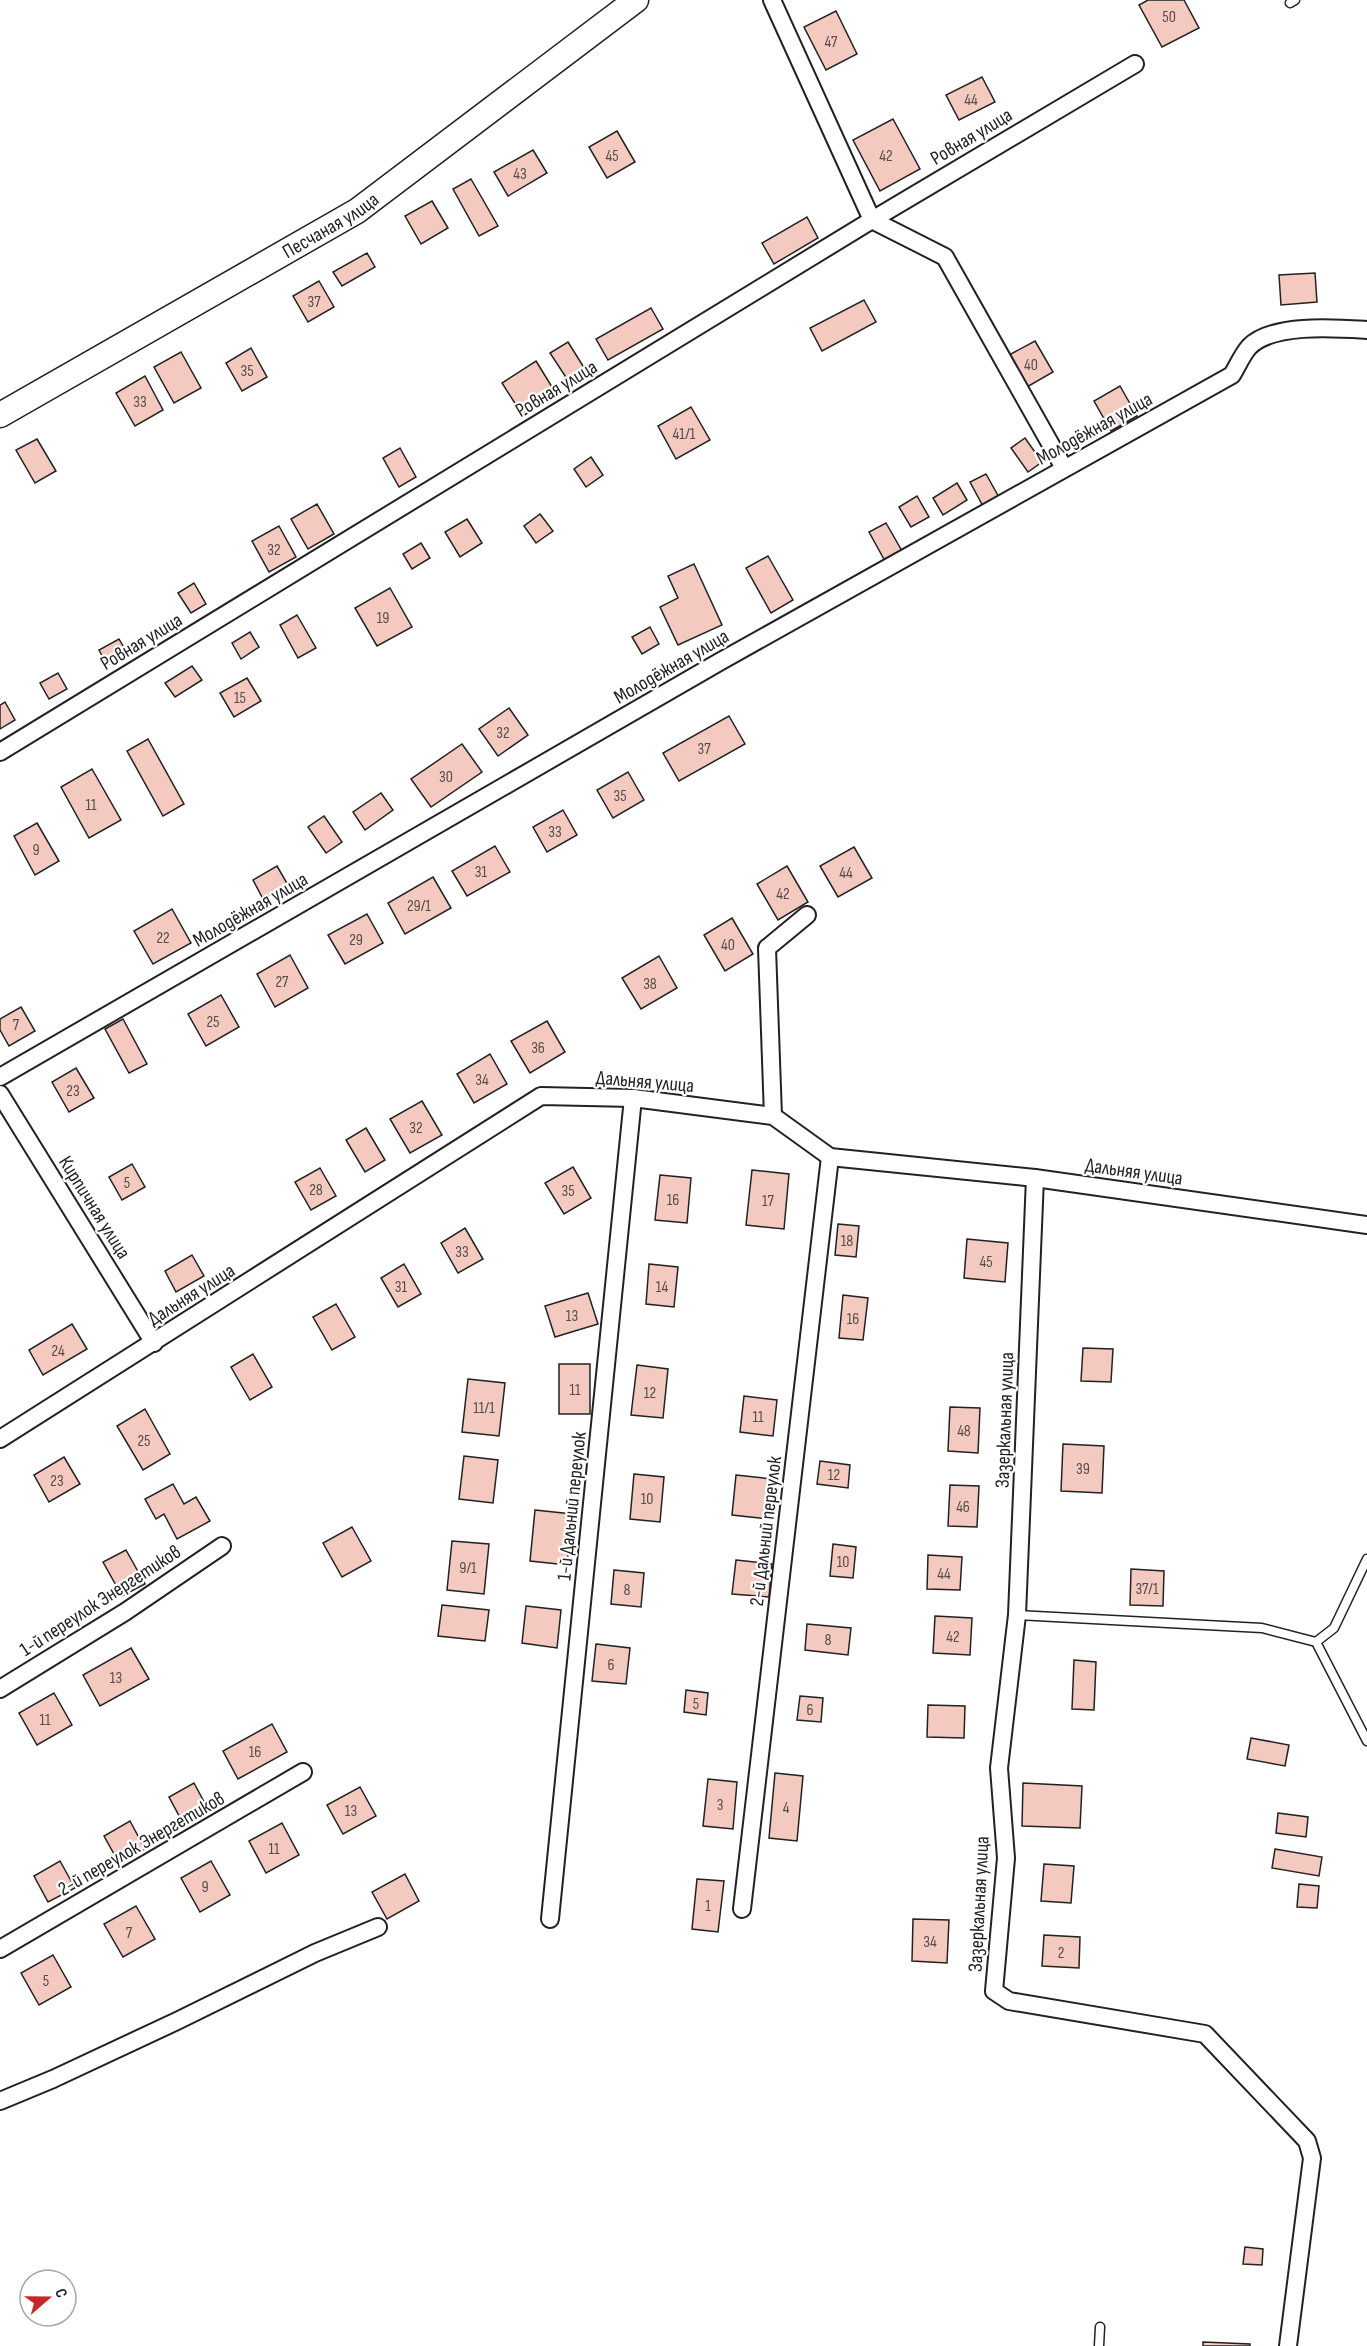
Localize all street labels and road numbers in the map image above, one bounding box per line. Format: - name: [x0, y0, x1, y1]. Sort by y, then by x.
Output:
- street label: Ровная улица: [926, 103, 1017, 171]
- street label: Песчаная улица: [278, 188, 384, 264]
- street label: Ровная улица: [511, 355, 602, 423]
- street label: Молодёжная улица: [1032, 387, 1157, 471]
- street label: Ровная улица: [96, 608, 187, 676]
- street label: Молодёжная улица: [610, 624, 733, 709]
- street label: Молодёжная улица: [189, 867, 312, 952]
- street label: Дальняя улица: [595, 1066, 695, 1098]
- street label: Кирпичная улица: [53, 1152, 135, 1263]
- street label: Дальняя улица: [1084, 1153, 1184, 1191]
- street label: Дальняя улица: [144, 1259, 240, 1331]
- street label: Зазеркальная улица: [991, 1352, 1019, 1488]
- street label: 1-й Дальний переулок: [552, 1430, 592, 1582]
- street label: 2-й Дальний переулок: [745, 1454, 787, 1607]
- street label: 1-й переулок Энергетиков: [16, 1540, 186, 1662]
- street label: 2-й переулок Энергетиков: [54, 1786, 229, 1901]
- street label: Зазеркальная улица: [963, 1836, 995, 1973]

